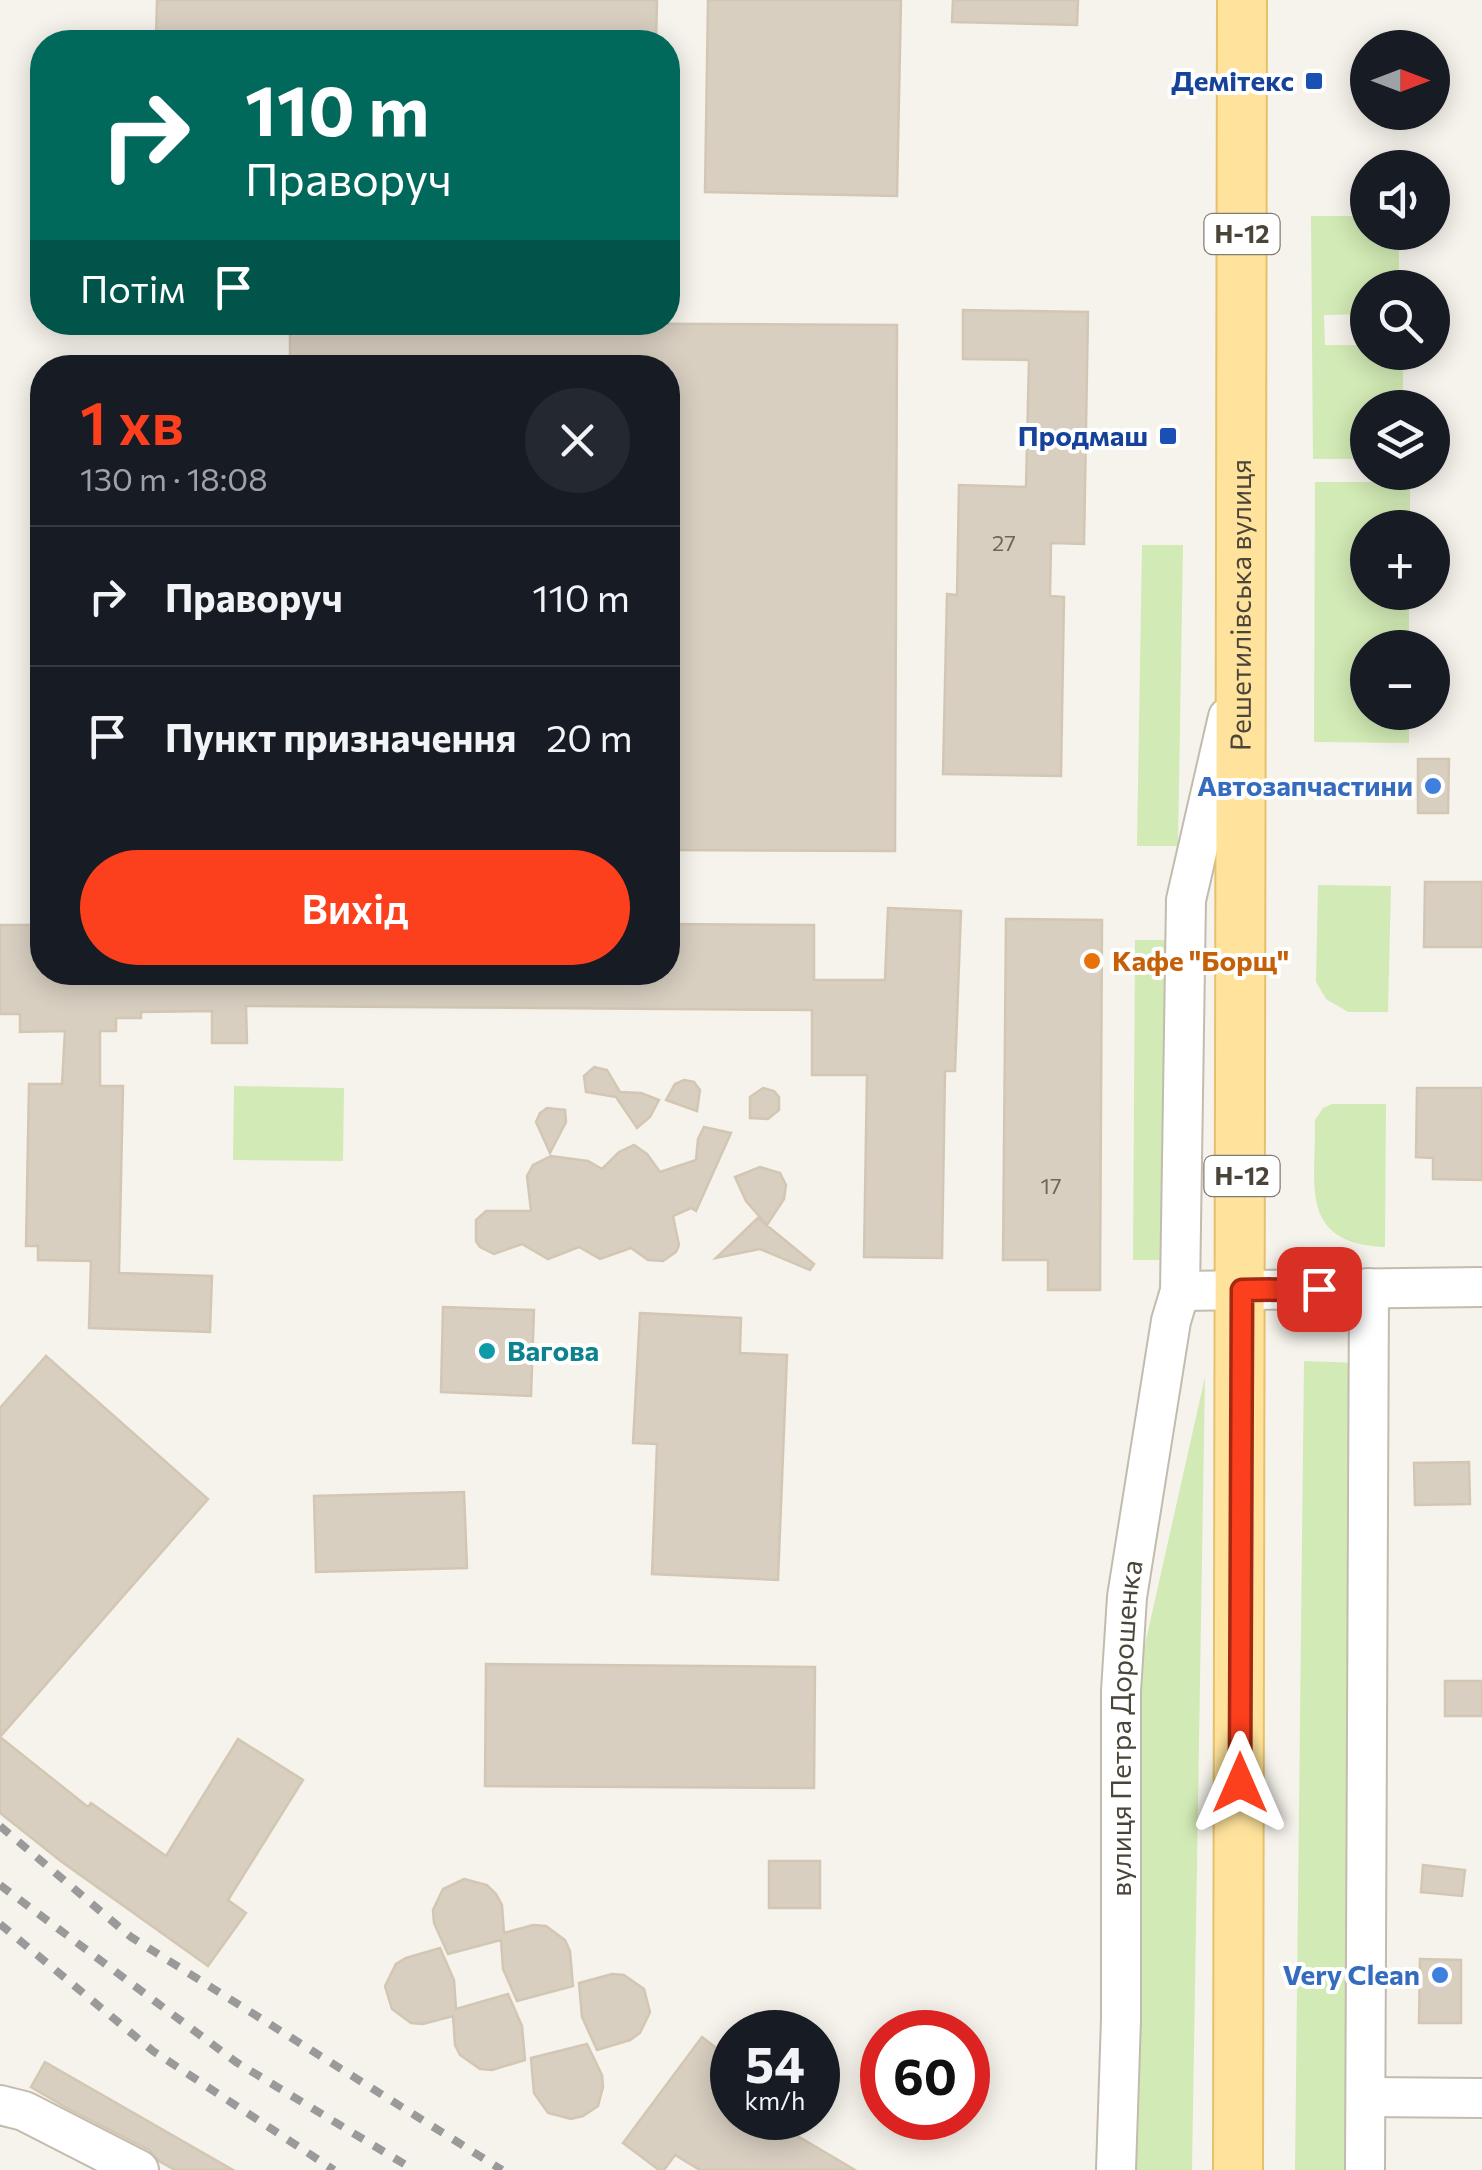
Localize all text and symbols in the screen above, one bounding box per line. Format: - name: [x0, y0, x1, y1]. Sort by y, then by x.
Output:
- north arrow: [1350, 30, 1450, 130]
- map controls: [1350, 30, 1450, 730]
- place label: Демітекс: [1171, 63, 1294, 97]
- text: 110 m: [245, 65, 429, 150]
- icon: right: [80, 70, 210, 200]
- marker: Демітекс: [1303, 70, 1325, 92]
- text: Праворуч: [245, 150, 452, 205]
- button: sound: [1350, 150, 1450, 250]
- road number: Н-12: [1204, 214, 1280, 254]
- icon: arrive: [206, 260, 261, 315]
- text: Потім: [80, 264, 186, 311]
- button: search: [1350, 270, 1450, 370]
- text: 1 хв: [80, 384, 184, 457]
- button: close: [525, 388, 630, 493]
- button: layers: [1350, 390, 1450, 490]
- place label: Продмаш: [1018, 418, 1148, 452]
- marker: Продмаш: [1157, 425, 1179, 447]
- text: 130 m · 18:08: [80, 458, 268, 498]
- street label: Решетилівська вулиця: [1223, 459, 1257, 751]
- button: +: [1350, 510, 1450, 610]
- house number: 27: [992, 529, 1016, 556]
- icon: right: [80, 569, 135, 624]
- text: Праворуч: [165, 573, 343, 620]
- text: 110 m: [532, 573, 630, 620]
- button: −: [1350, 630, 1450, 730]
- icon: arrive: [80, 709, 135, 764]
- text: Пункт призначення: [165, 713, 516, 760]
- text: 20 m: [546, 713, 633, 760]
- place label: Автозапчастини: [1197, 768, 1413, 802]
- marker: Автозапчастини: [1422, 775, 1444, 797]
- button: Вихід: [80, 850, 630, 965]
- place label: Кафе "Борщ": [1112, 943, 1289, 977]
- marker: Кафе "Борщ": [1081, 950, 1103, 972]
- road number: Н-12: [1204, 1156, 1280, 1196]
- house number: 17: [1040, 1172, 1062, 1199]
- pin: [1277, 1247, 1362, 1332]
- icon: arrive: [1292, 1262, 1347, 1317]
- place label: Вагова: [507, 1333, 599, 1367]
- marker: Вагова: [476, 1340, 498, 1362]
- street label: вулиця Петра Дорошенка: [1103, 1557, 1149, 1897]
- position arrow: [1188, 1731, 1292, 1835]
- place label: Very Clean: [1283, 1957, 1420, 1991]
- marker: Very Clean: [1429, 1964, 1451, 1986]
- speed limit sign: 60: [860, 2010, 990, 2140]
- text: 54: [745, 2032, 805, 2093]
- text: km/h: [745, 2085, 805, 2115]

